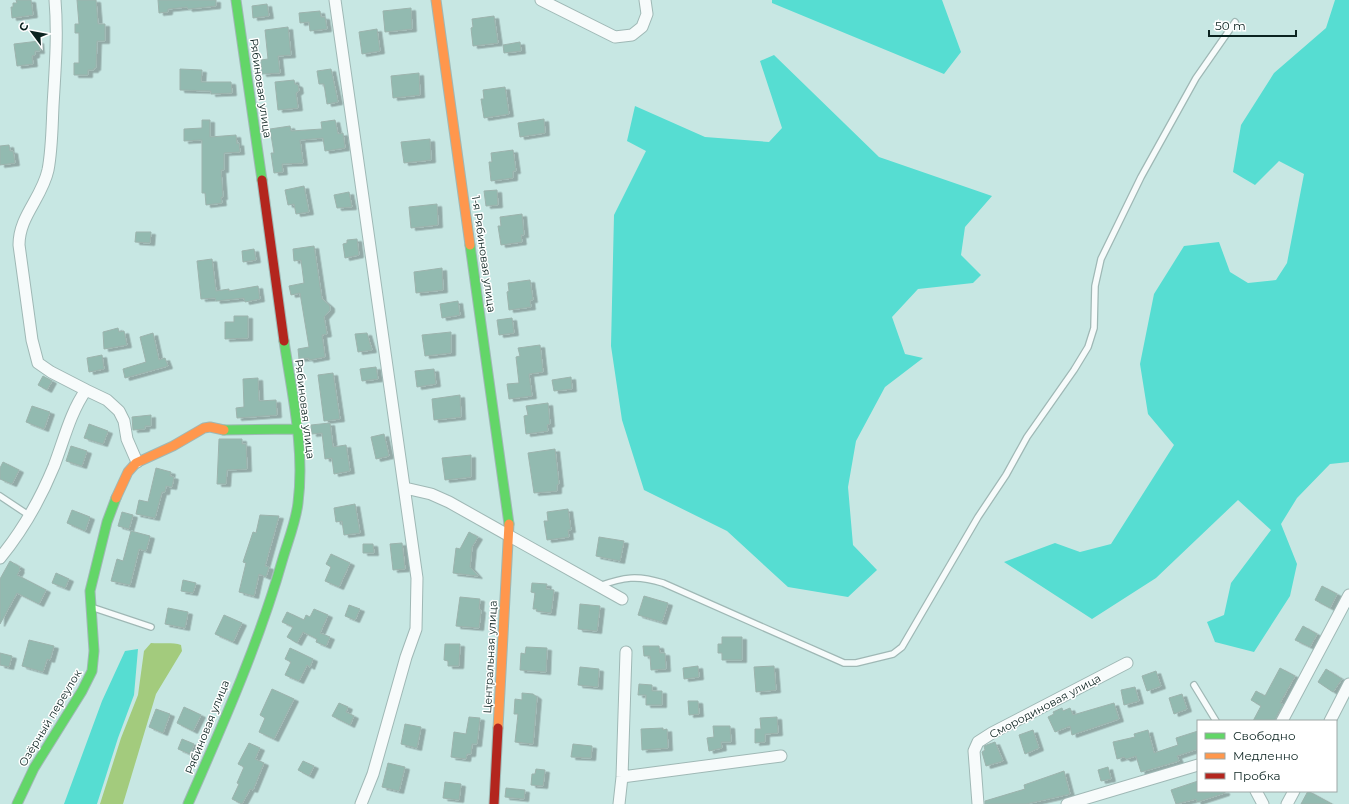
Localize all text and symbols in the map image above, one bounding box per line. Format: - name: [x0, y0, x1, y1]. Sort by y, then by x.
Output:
- north arrow: [12, 12, 52, 52]
- scale bar: [1209, 12, 1296, 38]
- text: 50 m: [1215, 18, 1246, 33]
- text: С: [15, 20, 32, 34]
- street label: Рябиновая улица: [247, 37, 275, 139]
- street label: 1-я Рябиновая улица: [469, 195, 499, 313]
- street label: Рябиновая улица: [292, 358, 318, 460]
- street label: Центральная улица: [480, 600, 500, 714]
- street label: Озёрный переулок: [15, 666, 85, 769]
- street label: Смородиновая улица: [987, 671, 1103, 741]
- street label: Рябиновая улица: [182, 678, 232, 776]
- legend: [1197, 720, 1337, 792]
- text: Свободно: [1233, 728, 1296, 743]
- text: Медленно: [1233, 748, 1299, 763]
- text: Пробка: [1233, 768, 1281, 783]

